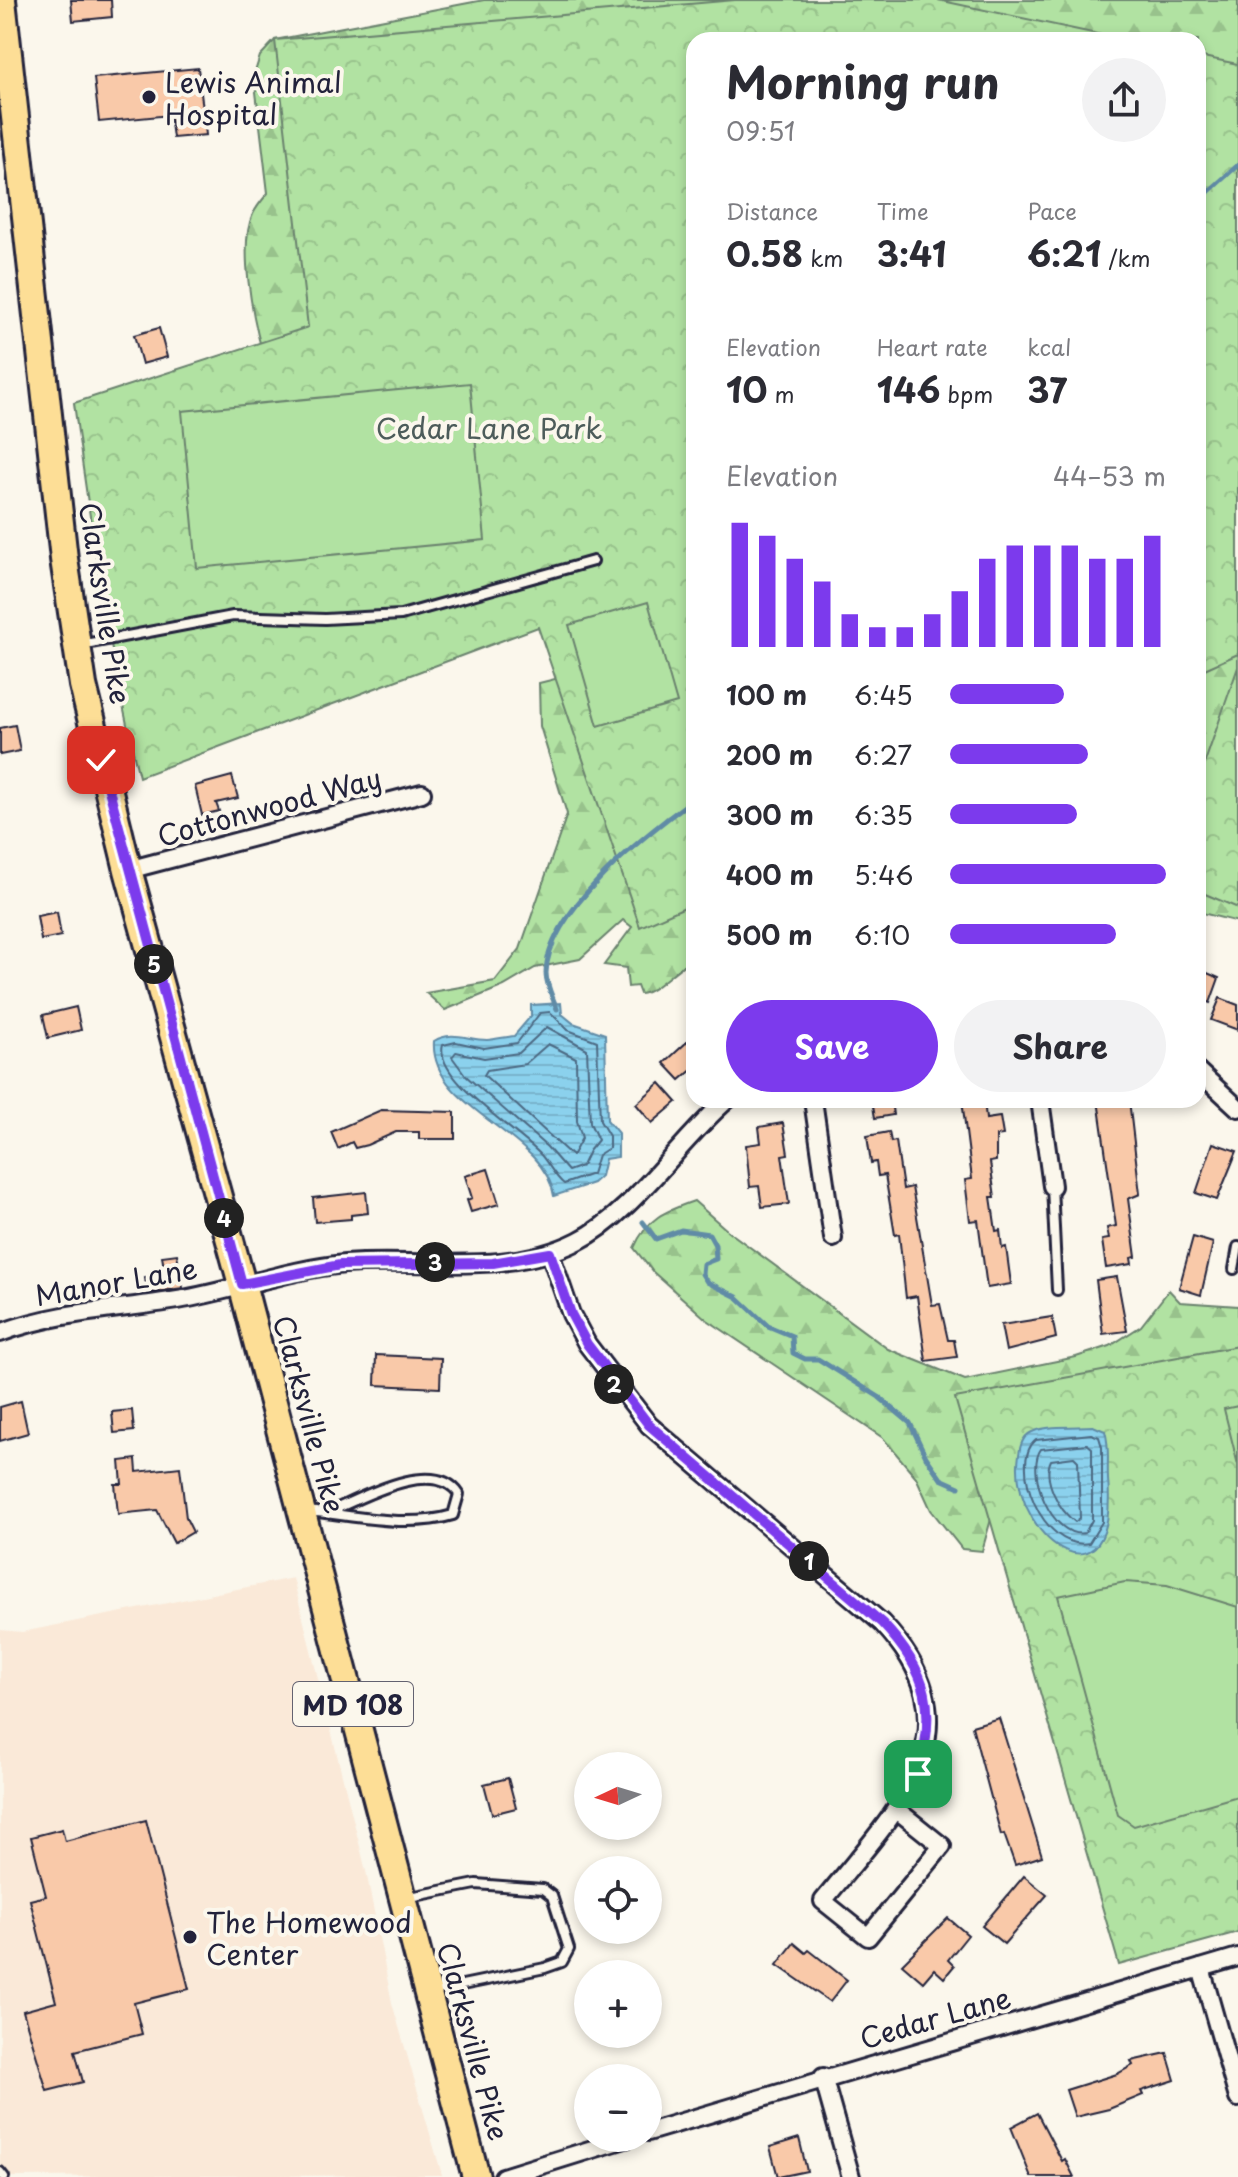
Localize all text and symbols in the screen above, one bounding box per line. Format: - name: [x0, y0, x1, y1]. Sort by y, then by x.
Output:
- text: Morning run: [726, 48, 1000, 114]
- button: share: [1082, 58, 1166, 142]
- place label: Lewis Animal Hospital: [165, 60, 342, 135]
- marker: Lewis Animal Hospital: [140, 88, 158, 106]
- text: 09:51: [726, 111, 795, 150]
- text: Distance: [726, 194, 818, 227]
- text: Time: [877, 194, 929, 227]
- text: Pace: [1027, 194, 1077, 227]
- text: 0.58: [726, 227, 803, 279]
- text: 3:41: [877, 227, 947, 279]
- text: 6:21: [1027, 227, 1101, 279]
- text: km: [803, 241, 843, 274]
- text: /km: [1101, 241, 1151, 274]
- text: Elevation: [726, 330, 821, 363]
- text: Heart rate: [877, 330, 988, 363]
- text: kcal: [1027, 330, 1071, 363]
- text: 10: [726, 363, 767, 415]
- text: 146: [877, 363, 940, 415]
- text: 37: [1027, 363, 1067, 415]
- text: m: [767, 377, 795, 410]
- text: bpm: [940, 377, 993, 410]
- park label: Cedar Lane Park: [376, 406, 602, 449]
- text: Elevation: [726, 456, 838, 495]
- text: 44–53 m: [1053, 456, 1166, 495]
- street label: Clarksville Pike: [69, 499, 143, 707]
- text: 100 m: [726, 675, 807, 714]
- text: 6:45: [854, 675, 913, 714]
- pin: [67, 726, 135, 794]
- text: 200 m: [726, 735, 813, 774]
- text: 6:27: [854, 735, 912, 774]
- icon: check: [79, 738, 123, 782]
- street label: Cottonwood Way: [152, 755, 386, 857]
- text: 300 m: [726, 795, 814, 834]
- text: 6:35: [854, 795, 913, 834]
- text: 400 m: [726, 855, 814, 894]
- text: 5:46: [854, 855, 914, 894]
- text: 500 m: [726, 915, 812, 954]
- text: 6:10: [854, 915, 910, 954]
- pin: 5: [134, 944, 174, 984]
- text: 5: [147, 947, 161, 980]
- button: Save: [726, 1000, 938, 1092]
- button: Share: [954, 1000, 1166, 1092]
- pin: 4: [204, 1198, 244, 1238]
- text: 4: [217, 1201, 231, 1234]
- pin: 3: [415, 1242, 455, 1282]
- text: 3: [428, 1245, 442, 1278]
- street label: Manor Lane: [31, 1246, 201, 1316]
- street label: Clarksville Pike: [263, 1310, 357, 1518]
- pin: 2: [594, 1364, 634, 1404]
- text: 2: [606, 1367, 622, 1400]
- pin: 1: [789, 1541, 829, 1581]
- text: 1: [804, 1544, 814, 1577]
- road number: MD 108: [293, 1682, 413, 1726]
- pin: [884, 1740, 952, 1808]
- north arrow: [574, 1752, 662, 1840]
- map controls: [574, 1752, 662, 2152]
- icon: arrive: [896, 1752, 940, 1796]
- button: locate: [574, 1856, 662, 1944]
- place label: The Homewood Center: [206, 1900, 412, 1975]
- marker: The Homewood Center: [181, 1928, 199, 1946]
- street label: Clarksville Pike: [427, 1937, 521, 2145]
- button: +: [574, 1960, 662, 2048]
- street label: Cedar Lane: [854, 1975, 1016, 2059]
- button: −: [574, 2064, 662, 2152]

